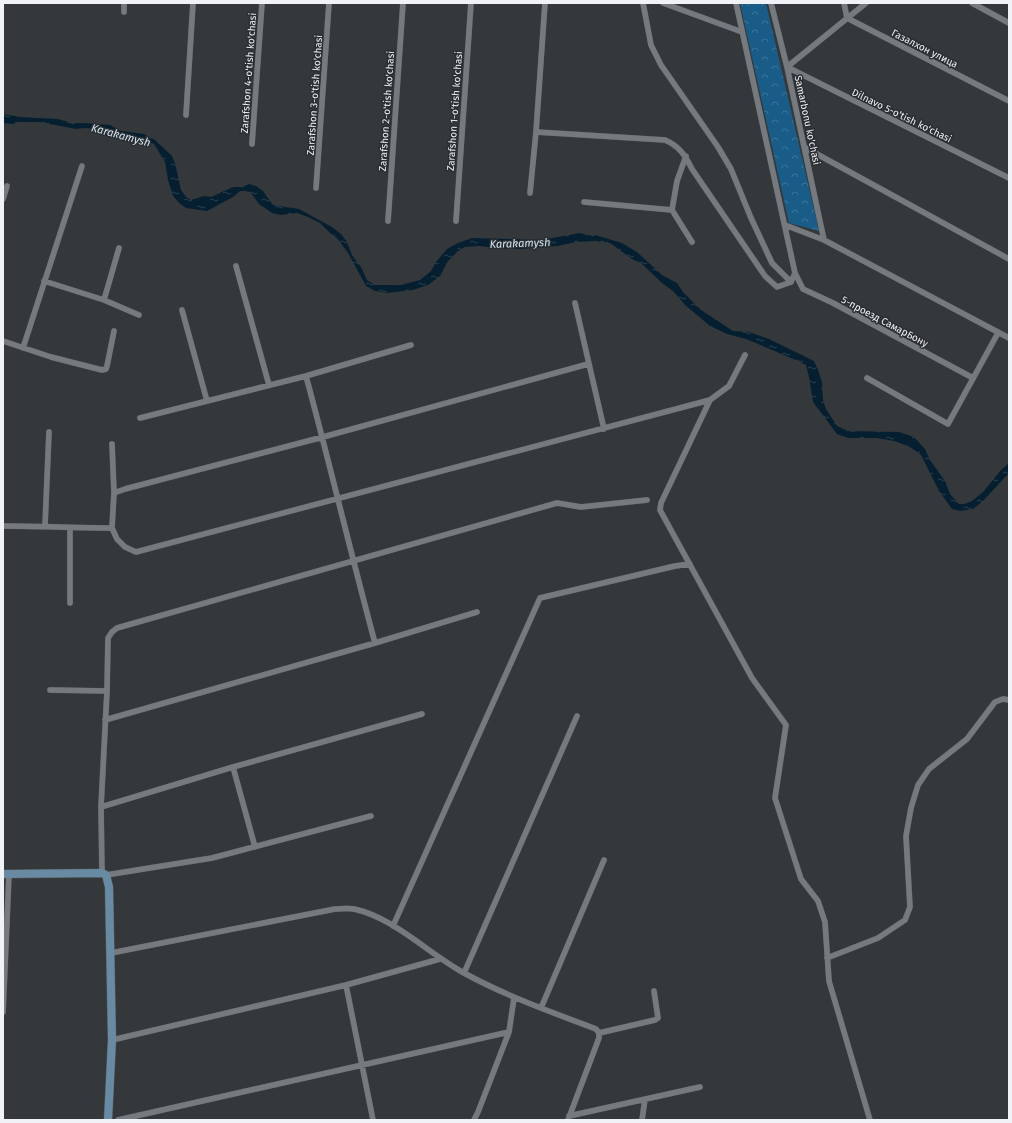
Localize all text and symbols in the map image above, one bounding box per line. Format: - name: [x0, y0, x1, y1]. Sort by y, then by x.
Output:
- street label: Zarafshon 4-o'tish ko'chasi: [239, 12, 259, 134]
- street label: Газалхон улица: [889, 27, 960, 71]
- street label: Zarafshon 3-o'tish ko'chasi: [305, 34, 325, 156]
- street label: Zarafshon 2-o'tish ko'chasi: [377, 50, 397, 172]
- street label: Zarafshon 1-o'tish ko'chasi: [445, 51, 465, 171]
- street label: Samarbonu ko'chasi: [792, 74, 822, 166]
- street label: Dilnavo 5-o'tish ko'chasi: [850, 86, 954, 145]
- water label: Karakamysh: [90, 121, 152, 150]
- water label: Karakamysh: [489, 236, 551, 251]
- street label: 5-проезд СамарБону: [839, 294, 930, 350]

